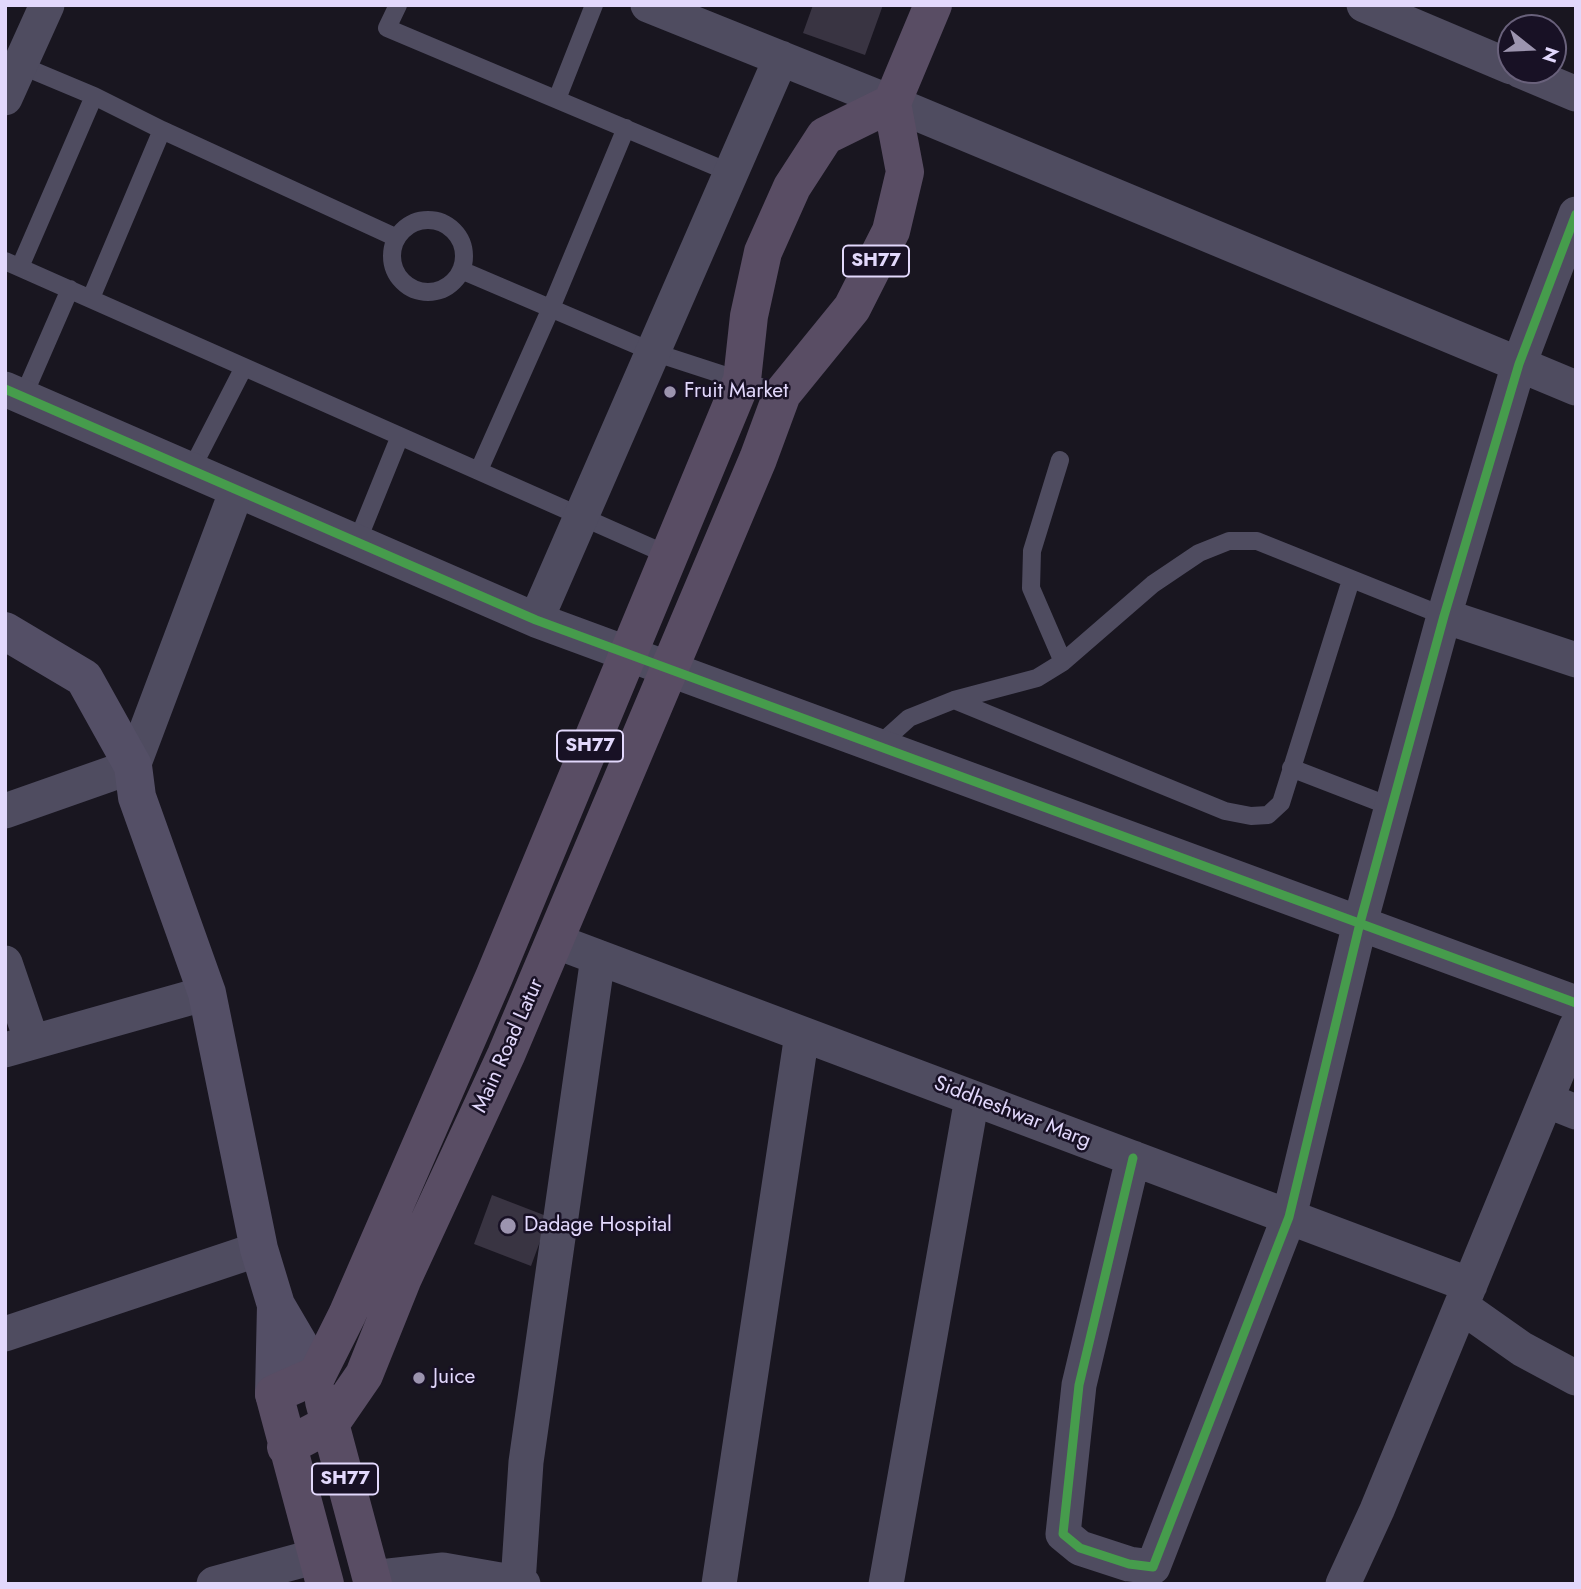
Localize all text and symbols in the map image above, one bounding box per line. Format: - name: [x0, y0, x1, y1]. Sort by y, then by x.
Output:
- north arrow: [1497, 14, 1567, 84]
- text: N: [1535, 44, 1566, 66]
- road number: SH77: [843, 246, 909, 276]
- place label: Fruit Market: [684, 379, 788, 405]
- marker: Fruit Market: [662, 384, 678, 400]
- road number: SH77: [557, 730, 623, 762]
- street label: Main Road Latur: [468, 975, 550, 1117]
- street label: Siddheshwar Marg: [930, 1071, 1094, 1155]
- place label: Dadage Hospital: [524, 1213, 672, 1239]
- marker: Dadage Hospital: [498, 1216, 518, 1236]
- place label: Juice: [433, 1365, 475, 1391]
- marker: Juice: [411, 1370, 427, 1386]
- road number: SH77: [312, 1464, 378, 1494]

